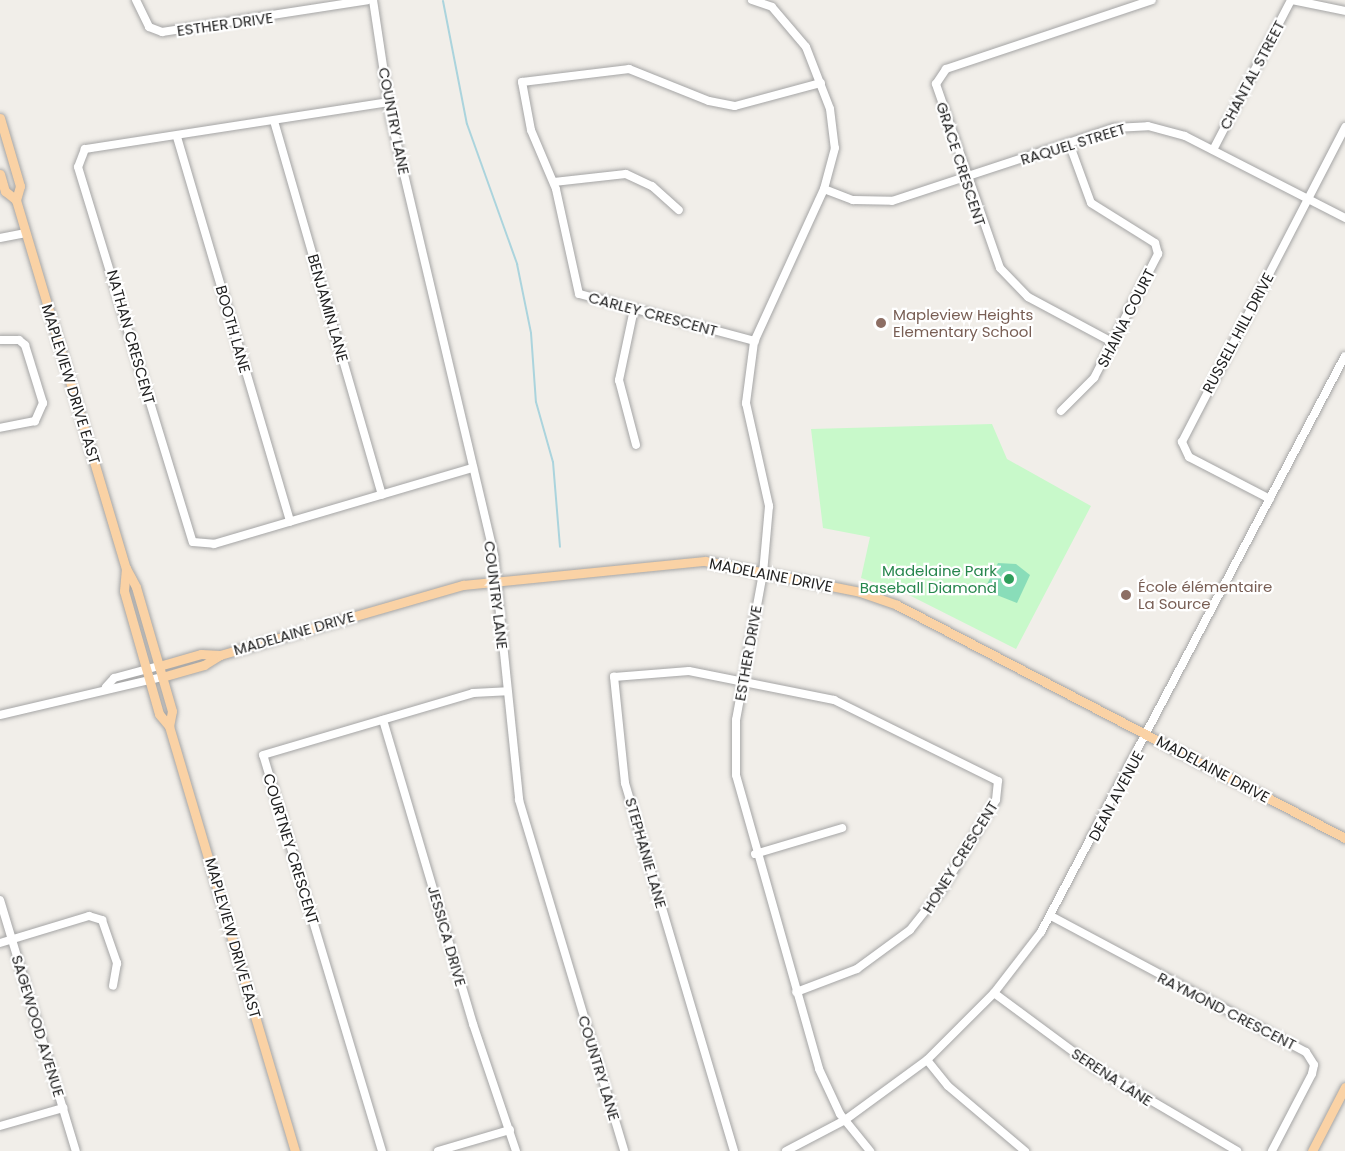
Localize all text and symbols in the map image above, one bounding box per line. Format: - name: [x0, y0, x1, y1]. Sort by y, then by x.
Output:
- street label: ESTHER DRIVE: [176, 8, 274, 40]
- street label: CHANTAL STREET: [1216, 17, 1288, 133]
- street label: COUNTRY LANE: [375, 66, 413, 176]
- street label: GRACE CRESCENT: [932, 100, 990, 228]
- street label: RAQUEL STREET: [1018, 119, 1128, 169]
- street label: BENJAMIN LANE: [304, 252, 352, 364]
- street label: SHAINA COURT: [1093, 266, 1159, 370]
- street label: NATHAN CRESCENT: [103, 268, 159, 406]
- street label: RUSSELL HILL DRIVE: [1199, 270, 1277, 396]
- street label: BOOTH LANE: [212, 283, 254, 375]
- street label: CARLEY CRESCENT: [586, 288, 720, 340]
- street label: MAPLEVIEW DRIVE EAST: [38, 302, 104, 466]
- place label: Mapleview Heights Elementary School: [893, 305, 1033, 340]
- marker: Mapleview Heights Elementary School: [874, 316, 888, 330]
- street label: COUNTRY LANE: [480, 540, 512, 650]
- street label: MADELAINE DRIVE: [708, 554, 834, 596]
- place label: Madelaine Park Baseball Diamond: [860, 561, 997, 596]
- marker: Madelaine Park Baseball Diamond: [1002, 572, 1016, 586]
- place label: École élémentaire La Source: [1138, 577, 1272, 612]
- marker: École élémentaire La Source: [1119, 588, 1133, 602]
- street label: ESTHER DRIVE: [731, 604, 765, 702]
- street label: MADELAINE DRIVE: [231, 607, 357, 659]
- street label: MADELAINE DRIVE: [1154, 732, 1272, 806]
- street label: DEAN AVENUE: [1085, 748, 1147, 844]
- street label: COURTNEY CRESCENT: [259, 771, 323, 927]
- street label: STEPHANIE LANE: [622, 795, 670, 911]
- street label: HONEY CRESCENT: [918, 798, 1002, 916]
- street label: MAPLEVIEW DRIVE EAST: [201, 856, 265, 1020]
- street label: JESSICA DRIVE: [424, 884, 470, 988]
- street label: SAGEWOOD AVENUE: [8, 953, 68, 1099]
- street label: RAYMOND CRESCENT: [1155, 968, 1299, 1054]
- street label: COUNTRY LANE: [574, 1013, 624, 1123]
- street label: SERENA LANE: [1068, 1044, 1156, 1110]

